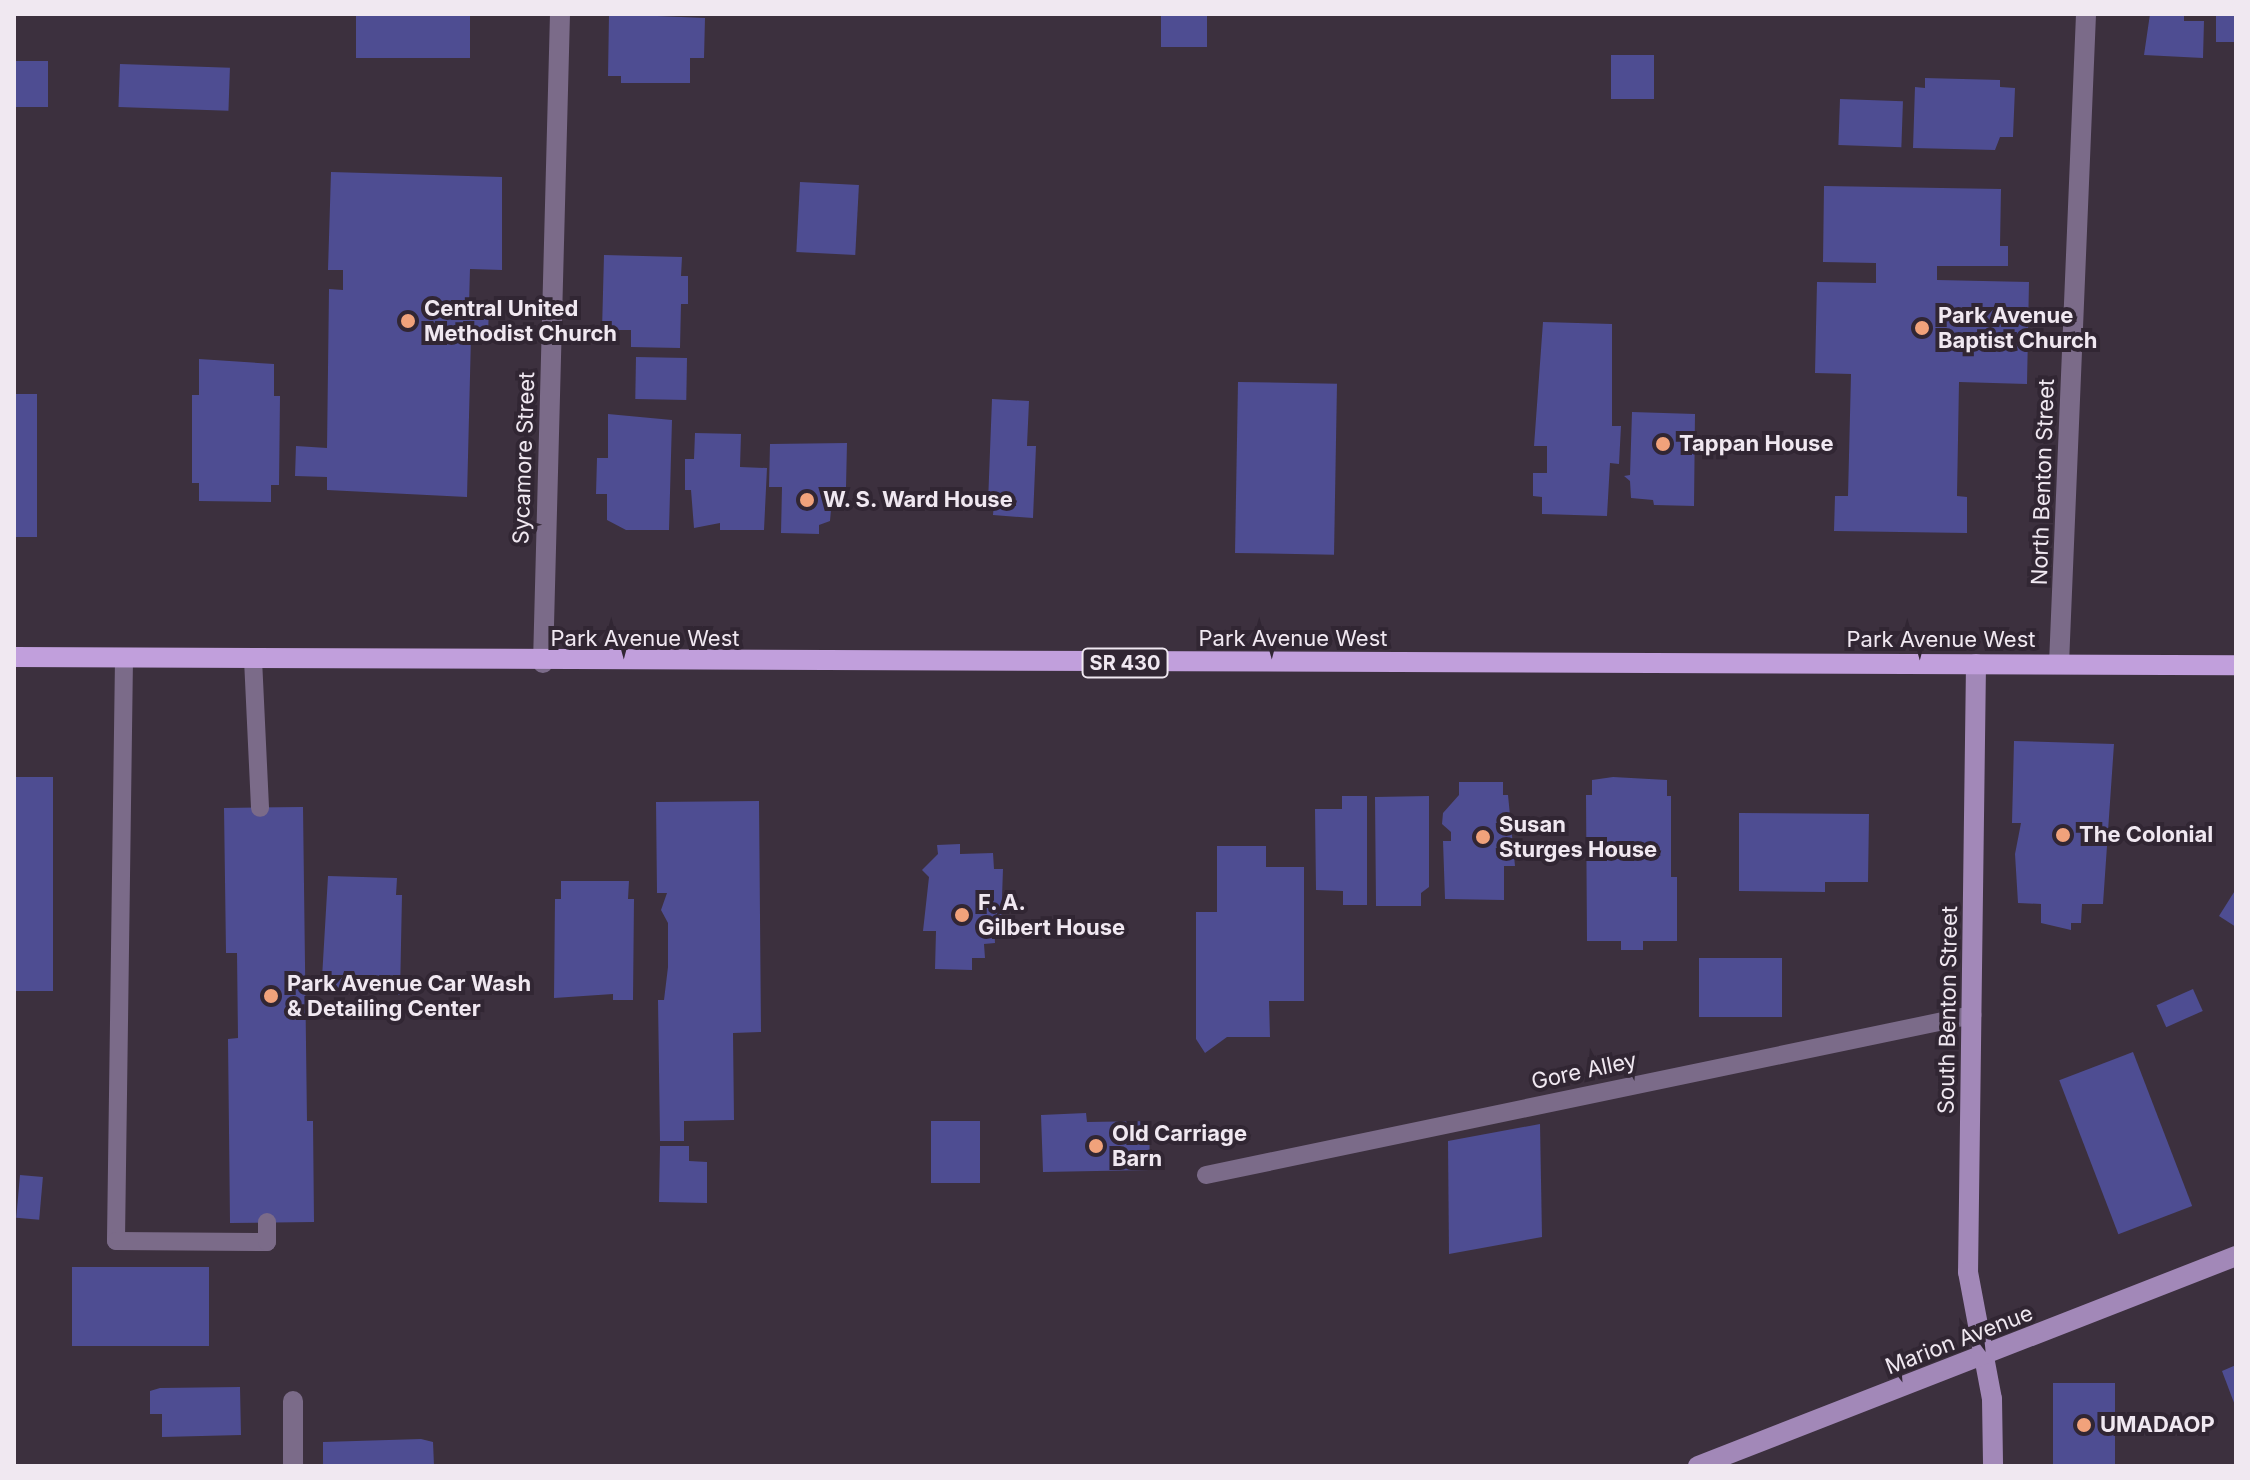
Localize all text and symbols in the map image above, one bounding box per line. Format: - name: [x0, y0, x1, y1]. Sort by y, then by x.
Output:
- place label: Central United Methodist Church: [424, 295, 617, 346]
- place label: Park Avenue Baptist Church: [1938, 302, 2098, 354]
- marker: Central United Methodist Church: [399, 312, 417, 330]
- marker: Park Avenue Baptist Church: [1913, 319, 1931, 337]
- street label: Sycamore Street: [508, 371, 540, 545]
- street label: North Benton Street: [2026, 378, 2060, 586]
- place label: Tappan House: [1679, 431, 1834, 457]
- marker: Tappan House: [1654, 435, 1672, 453]
- place label: W. S. Ward House: [823, 487, 1014, 513]
- marker: W. S. Ward House: [798, 491, 816, 509]
- street label: Park Avenue West: [551, 626, 739, 652]
- street label: Park Avenue West: [1199, 626, 1387, 652]
- street label: Park Avenue West: [1847, 627, 2035, 653]
- road number: SR 430: [1081, 647, 1169, 679]
- place label: Susan Sturges House: [1499, 811, 1657, 862]
- place label: The Colonial: [2079, 822, 2213, 848]
- marker: The Colonial: [2054, 826, 2072, 844]
- marker: Susan Sturges House: [1474, 828, 1492, 846]
- place label: F. A. Gilbert House: [978, 889, 1125, 940]
- marker: F. A. Gilbert House: [953, 906, 971, 924]
- street label: South Benton Street: [1933, 906, 1963, 1114]
- place label: Park Avenue Car Wash & Detailing Center: [287, 970, 531, 1022]
- marker: Park Avenue Car Wash & Detailing Center: [262, 987, 280, 1005]
- street label: Gore Alley: [1529, 1047, 1639, 1095]
- place label: Old Carriage Barn: [1112, 1120, 1247, 1172]
- marker: Old Carriage Barn: [1087, 1137, 1105, 1155]
- street label: Marion Avenue: [1882, 1300, 2036, 1380]
- place label: UMADAOP: [2100, 1412, 2215, 1438]
- marker: UMADAOP: [2075, 1416, 2093, 1434]

